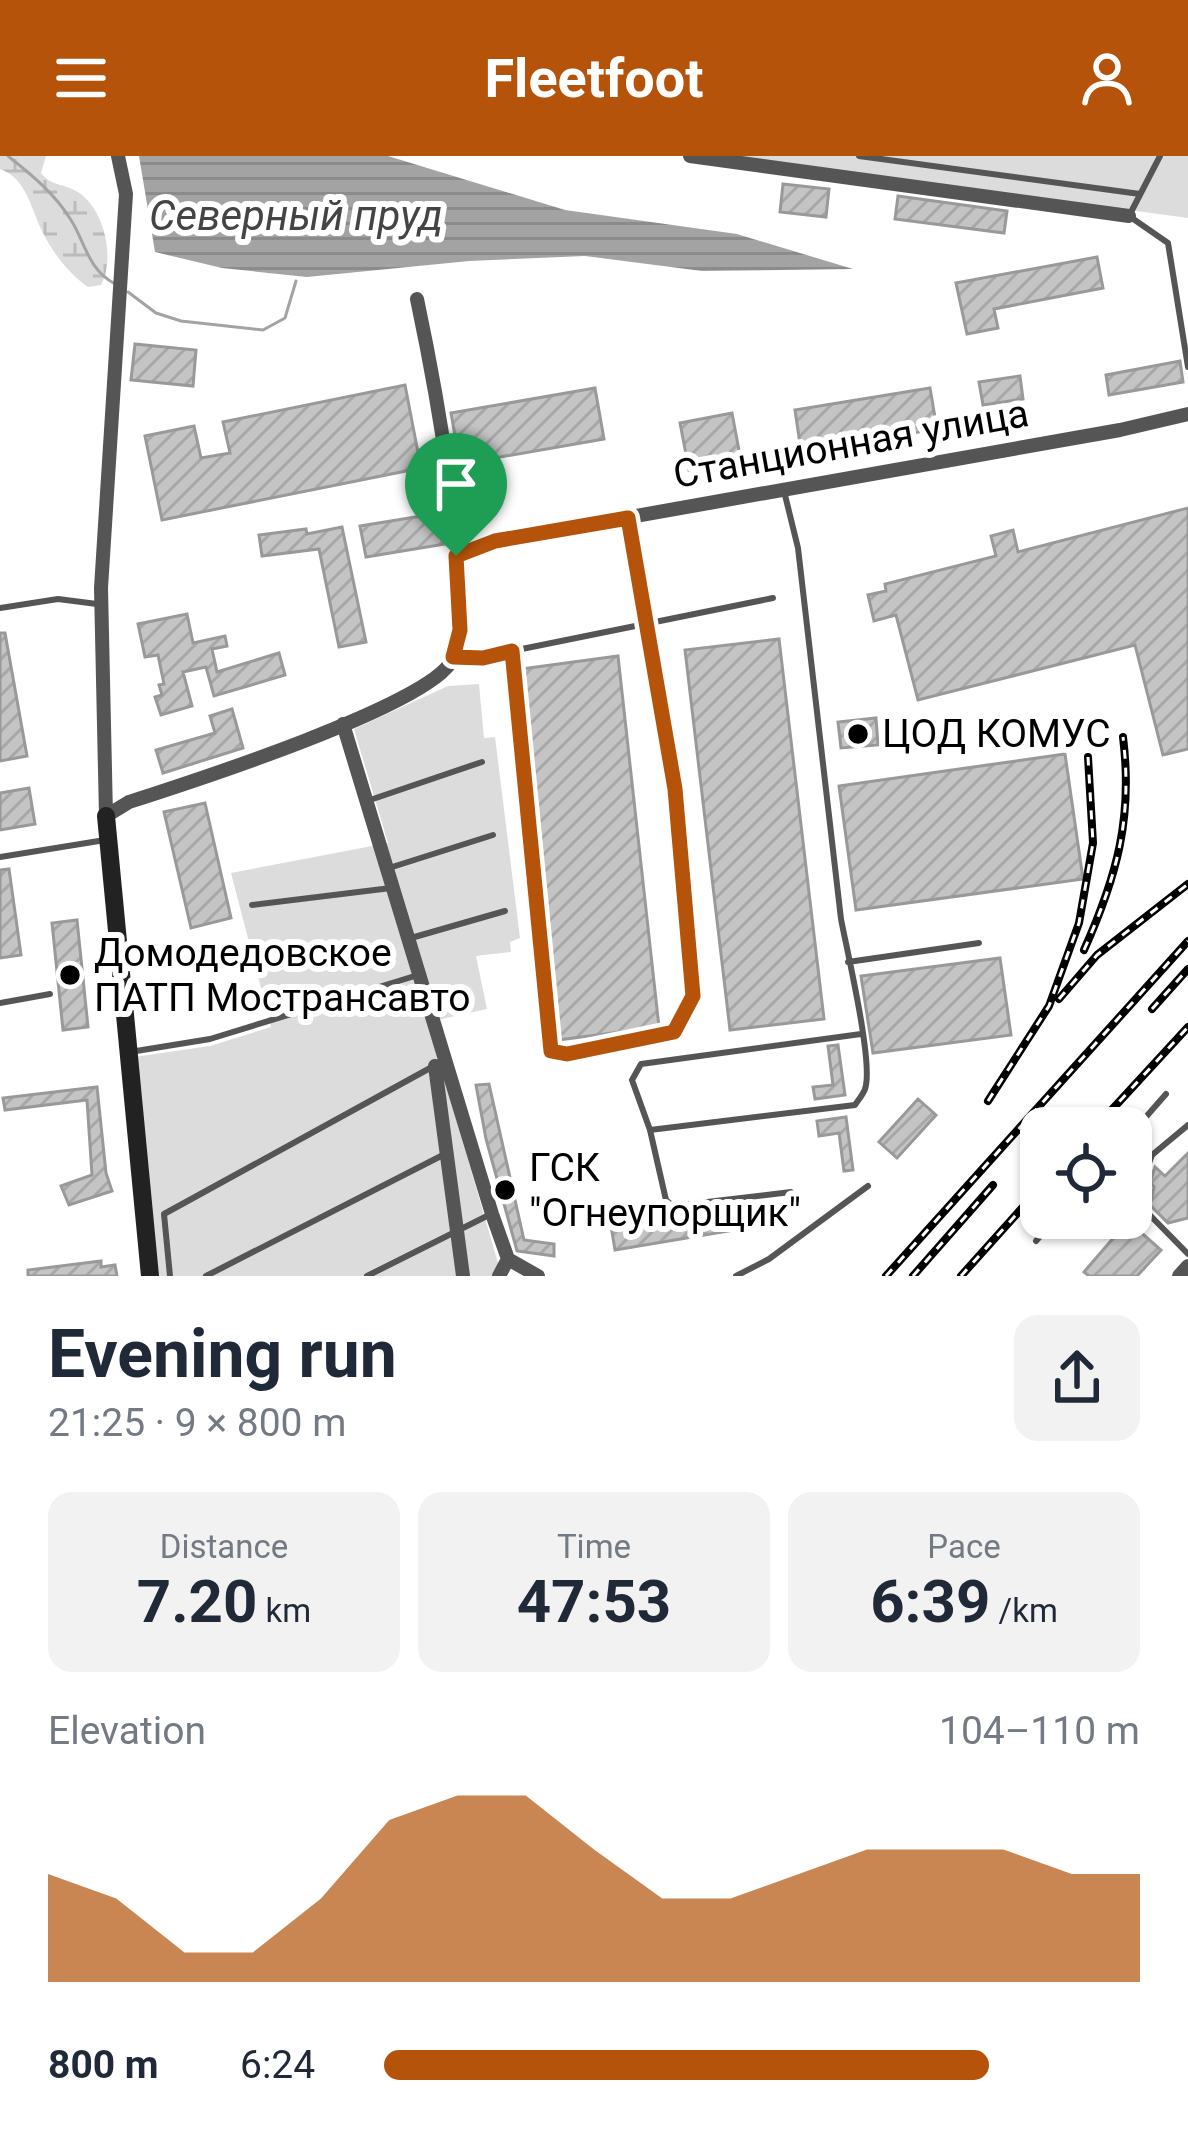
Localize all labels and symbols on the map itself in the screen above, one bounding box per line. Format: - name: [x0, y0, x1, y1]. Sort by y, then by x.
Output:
- water label: Северный пруд: [149, 191, 443, 240]
- street label: Станционная улица: [670, 390, 1032, 498]
- pin: [405, 433, 507, 556]
- place label: ЦОД КОМУС: [882, 711, 1111, 757]
- marker: ЦОД КОМУС: [845, 721, 871, 747]
- place label: Домодедовское ПАТП Мострансавто: [94, 930, 471, 1021]
- marker: Домодедовское ПАТП Мострансавто: [57, 962, 83, 988]
- place label: ГСК "Огнеупорщик": [529, 1145, 801, 1236]
- marker: ГСК "Огнеупорщик": [492, 1177, 518, 1203]

